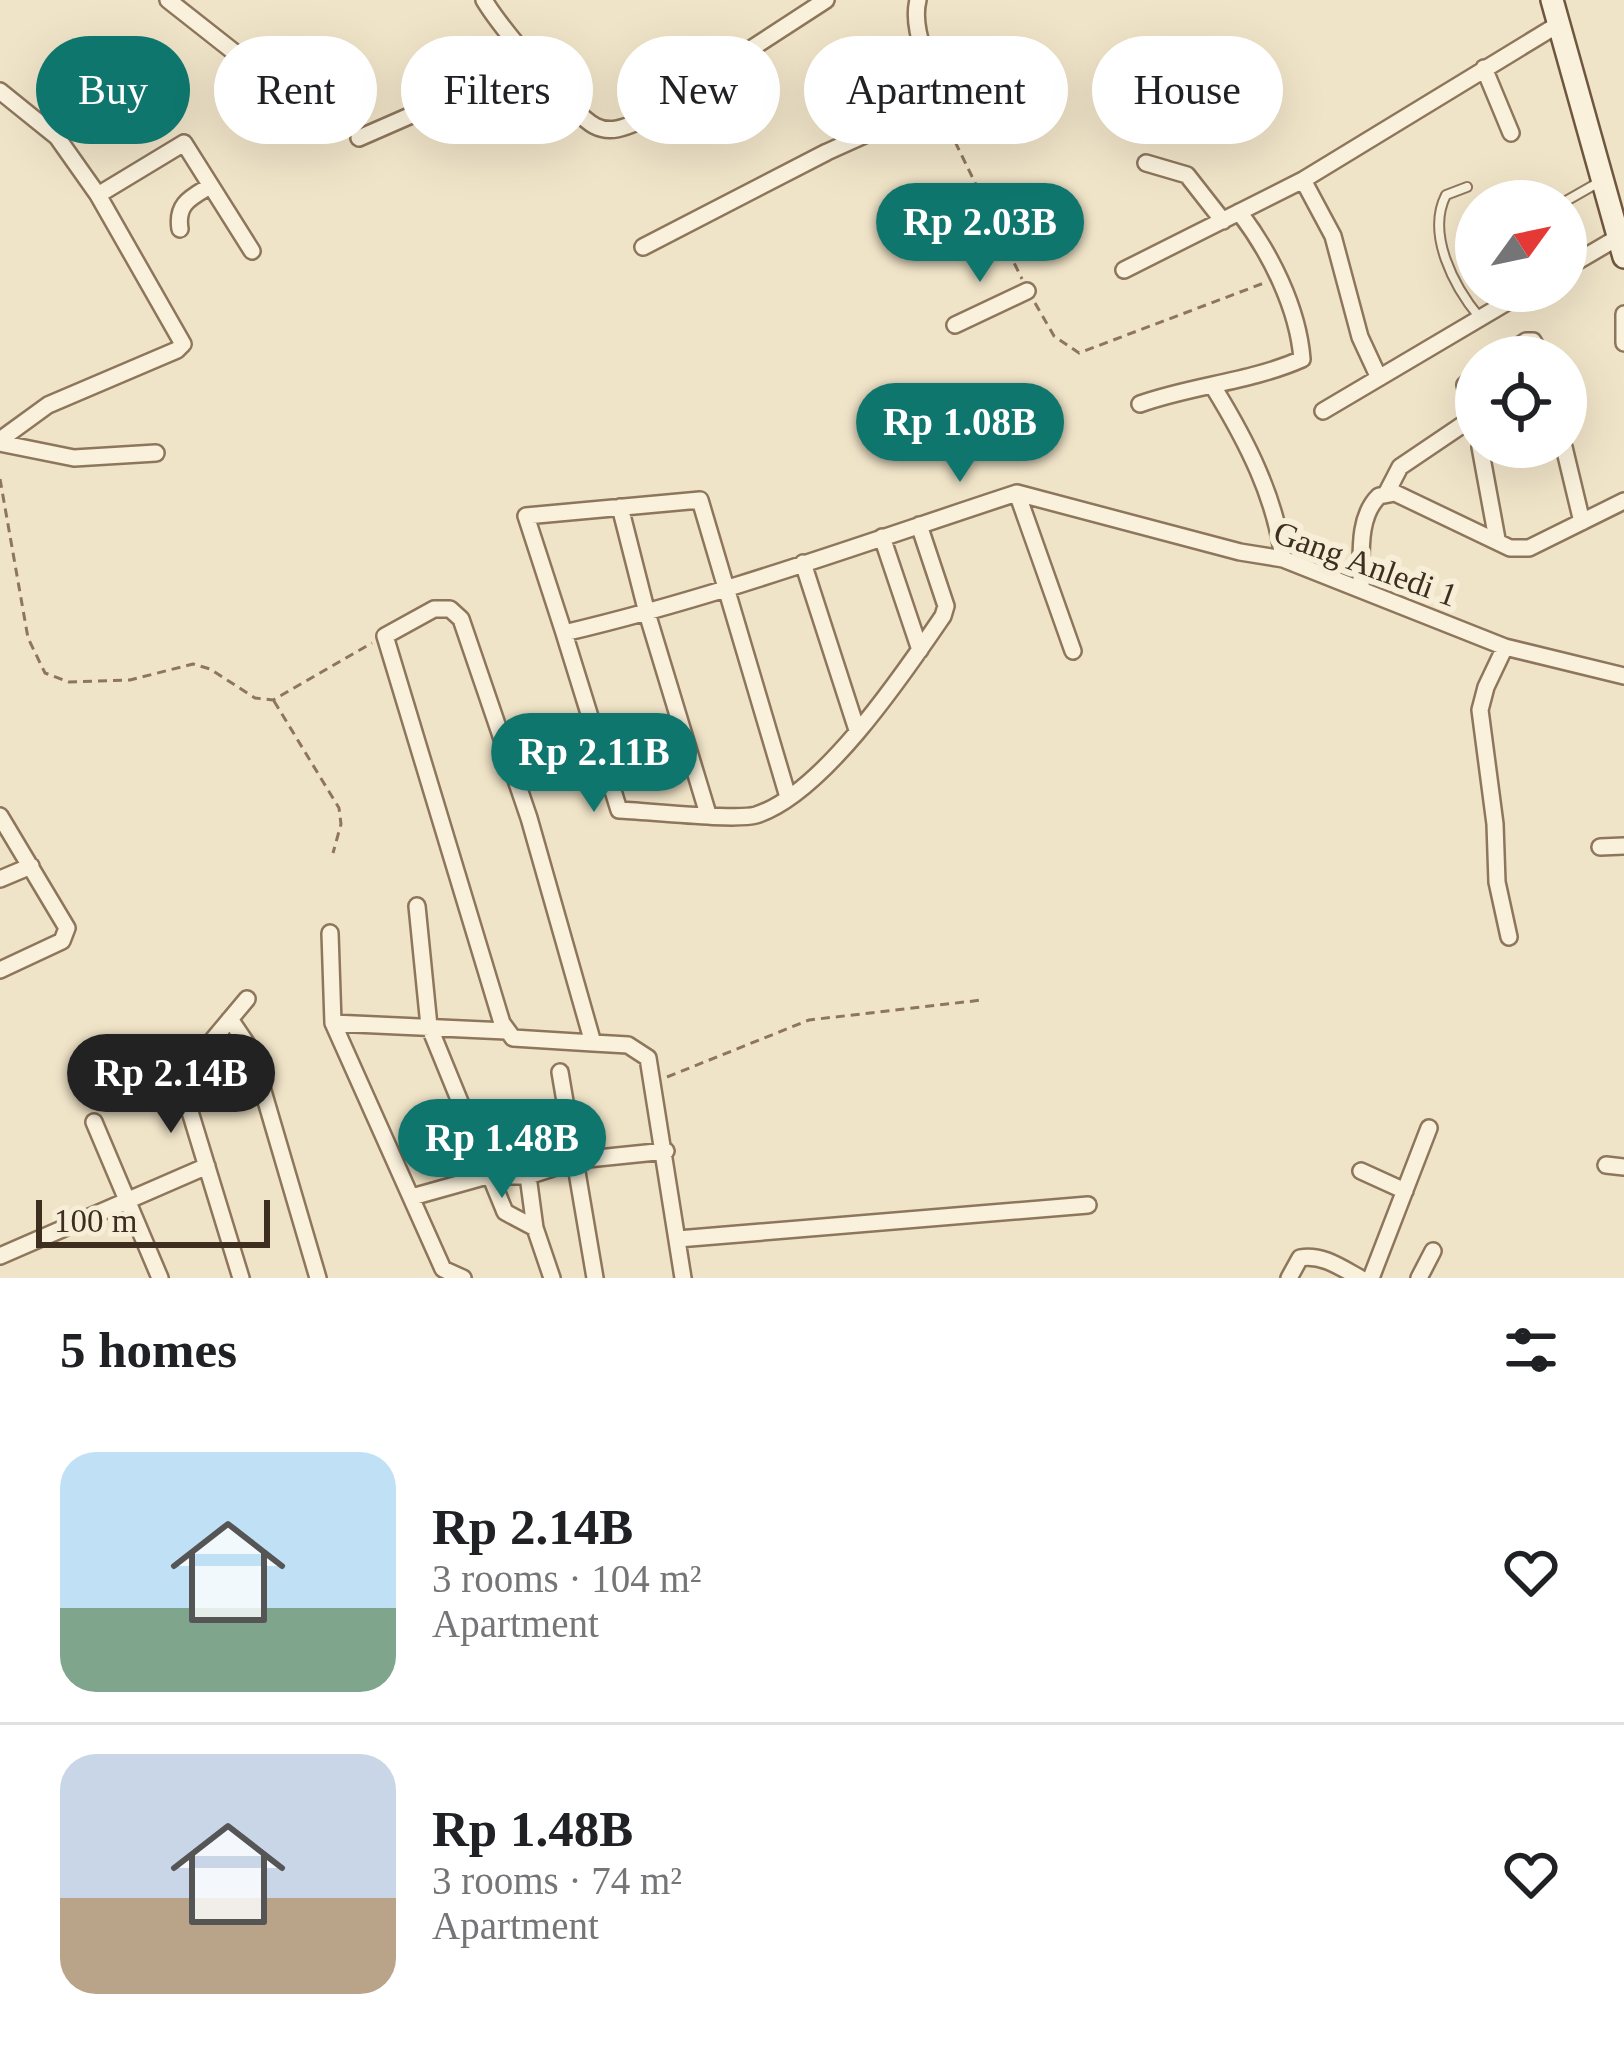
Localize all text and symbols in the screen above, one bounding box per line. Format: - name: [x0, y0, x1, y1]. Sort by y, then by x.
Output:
- chip: Buy: [36, 36, 190, 144]
- chip: Rent: [214, 36, 377, 144]
- chip: Filters: [401, 36, 593, 144]
- chip: New: [617, 36, 780, 144]
- chip: Apartment: [804, 36, 1068, 144]
- chip: House: [1092, 36, 1283, 144]
- north arrow: [1455, 180, 1587, 312]
- map controls: [1455, 180, 1587, 468]
- pin: Rp 2.03B: [856, 183, 1104, 285]
- text: Rp 2.03B: [903, 200, 1057, 243]
- button: locate: [1455, 336, 1587, 468]
- pin: Rp 1.08B: [836, 383, 1084, 485]
- text: Rp 1.08B: [883, 400, 1037, 443]
- street label: Gang Anledi 1: [1269, 514, 1462, 614]
- pin: Rp 2.11B: [470, 713, 718, 815]
- text: Rp 2.11B: [518, 730, 670, 773]
- pin: Rp 2.14B: [47, 1034, 295, 1136]
- text: Rp 2.14B: [94, 1051, 248, 1094]
- pin: Rp 1.48B: [378, 1099, 626, 1201]
- text: Rp 1.48B: [425, 1116, 579, 1159]
- scale bar: [36, 1194, 270, 1247]
- text: 100 m: [54, 1203, 137, 1239]
- icon: filters: [1498, 1317, 1564, 1383]
- text: 5 homes: [60, 1322, 237, 1378]
- text: Rp 2.14B: [432, 1499, 633, 1555]
- icon: home: [156, 1500, 300, 1644]
- icon: heart: [1498, 1539, 1564, 1605]
- text: 3 rooms · 104 m²: [432, 1557, 702, 1600]
- text: Apartment: [432, 1602, 599, 1645]
- text: Rp 1.48B: [432, 1801, 633, 1857]
- icon: home: [156, 1802, 300, 1946]
- icon: heart: [1498, 1841, 1564, 1907]
- text: 3 rooms · 74 m²: [432, 1859, 682, 1902]
- text: Apartment: [432, 1904, 599, 1947]

